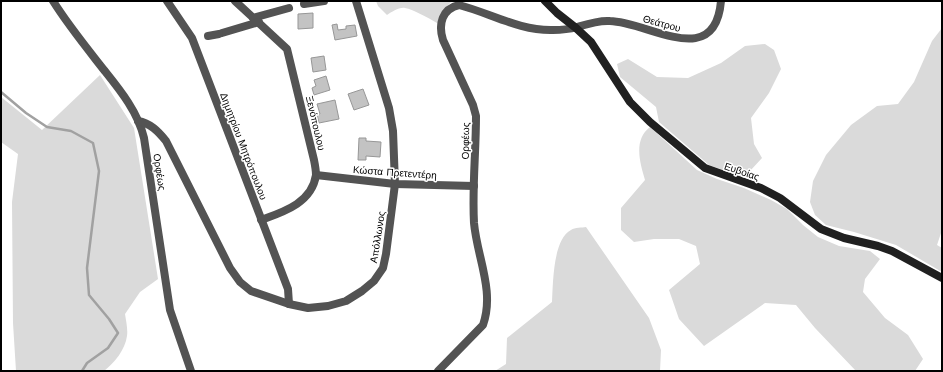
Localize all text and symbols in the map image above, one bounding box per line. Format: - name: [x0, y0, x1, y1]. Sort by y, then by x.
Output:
- street label: Θεάτρου: [642, 13, 682, 34]
- street label: Δημητρίου Μητρόπουλου: [218, 91, 269, 201]
- street label: Ξενόπουλου: [304, 95, 327, 152]
- street label: Ορφέως: [460, 122, 471, 160]
- street label: Ορφέως: [151, 153, 168, 191]
- street label: Ευβοίας: [723, 160, 761, 183]
- street label: Κώστα Πρετεντέρη: [353, 164, 437, 181]
- street label: Απόλλωνος: [368, 210, 387, 264]

